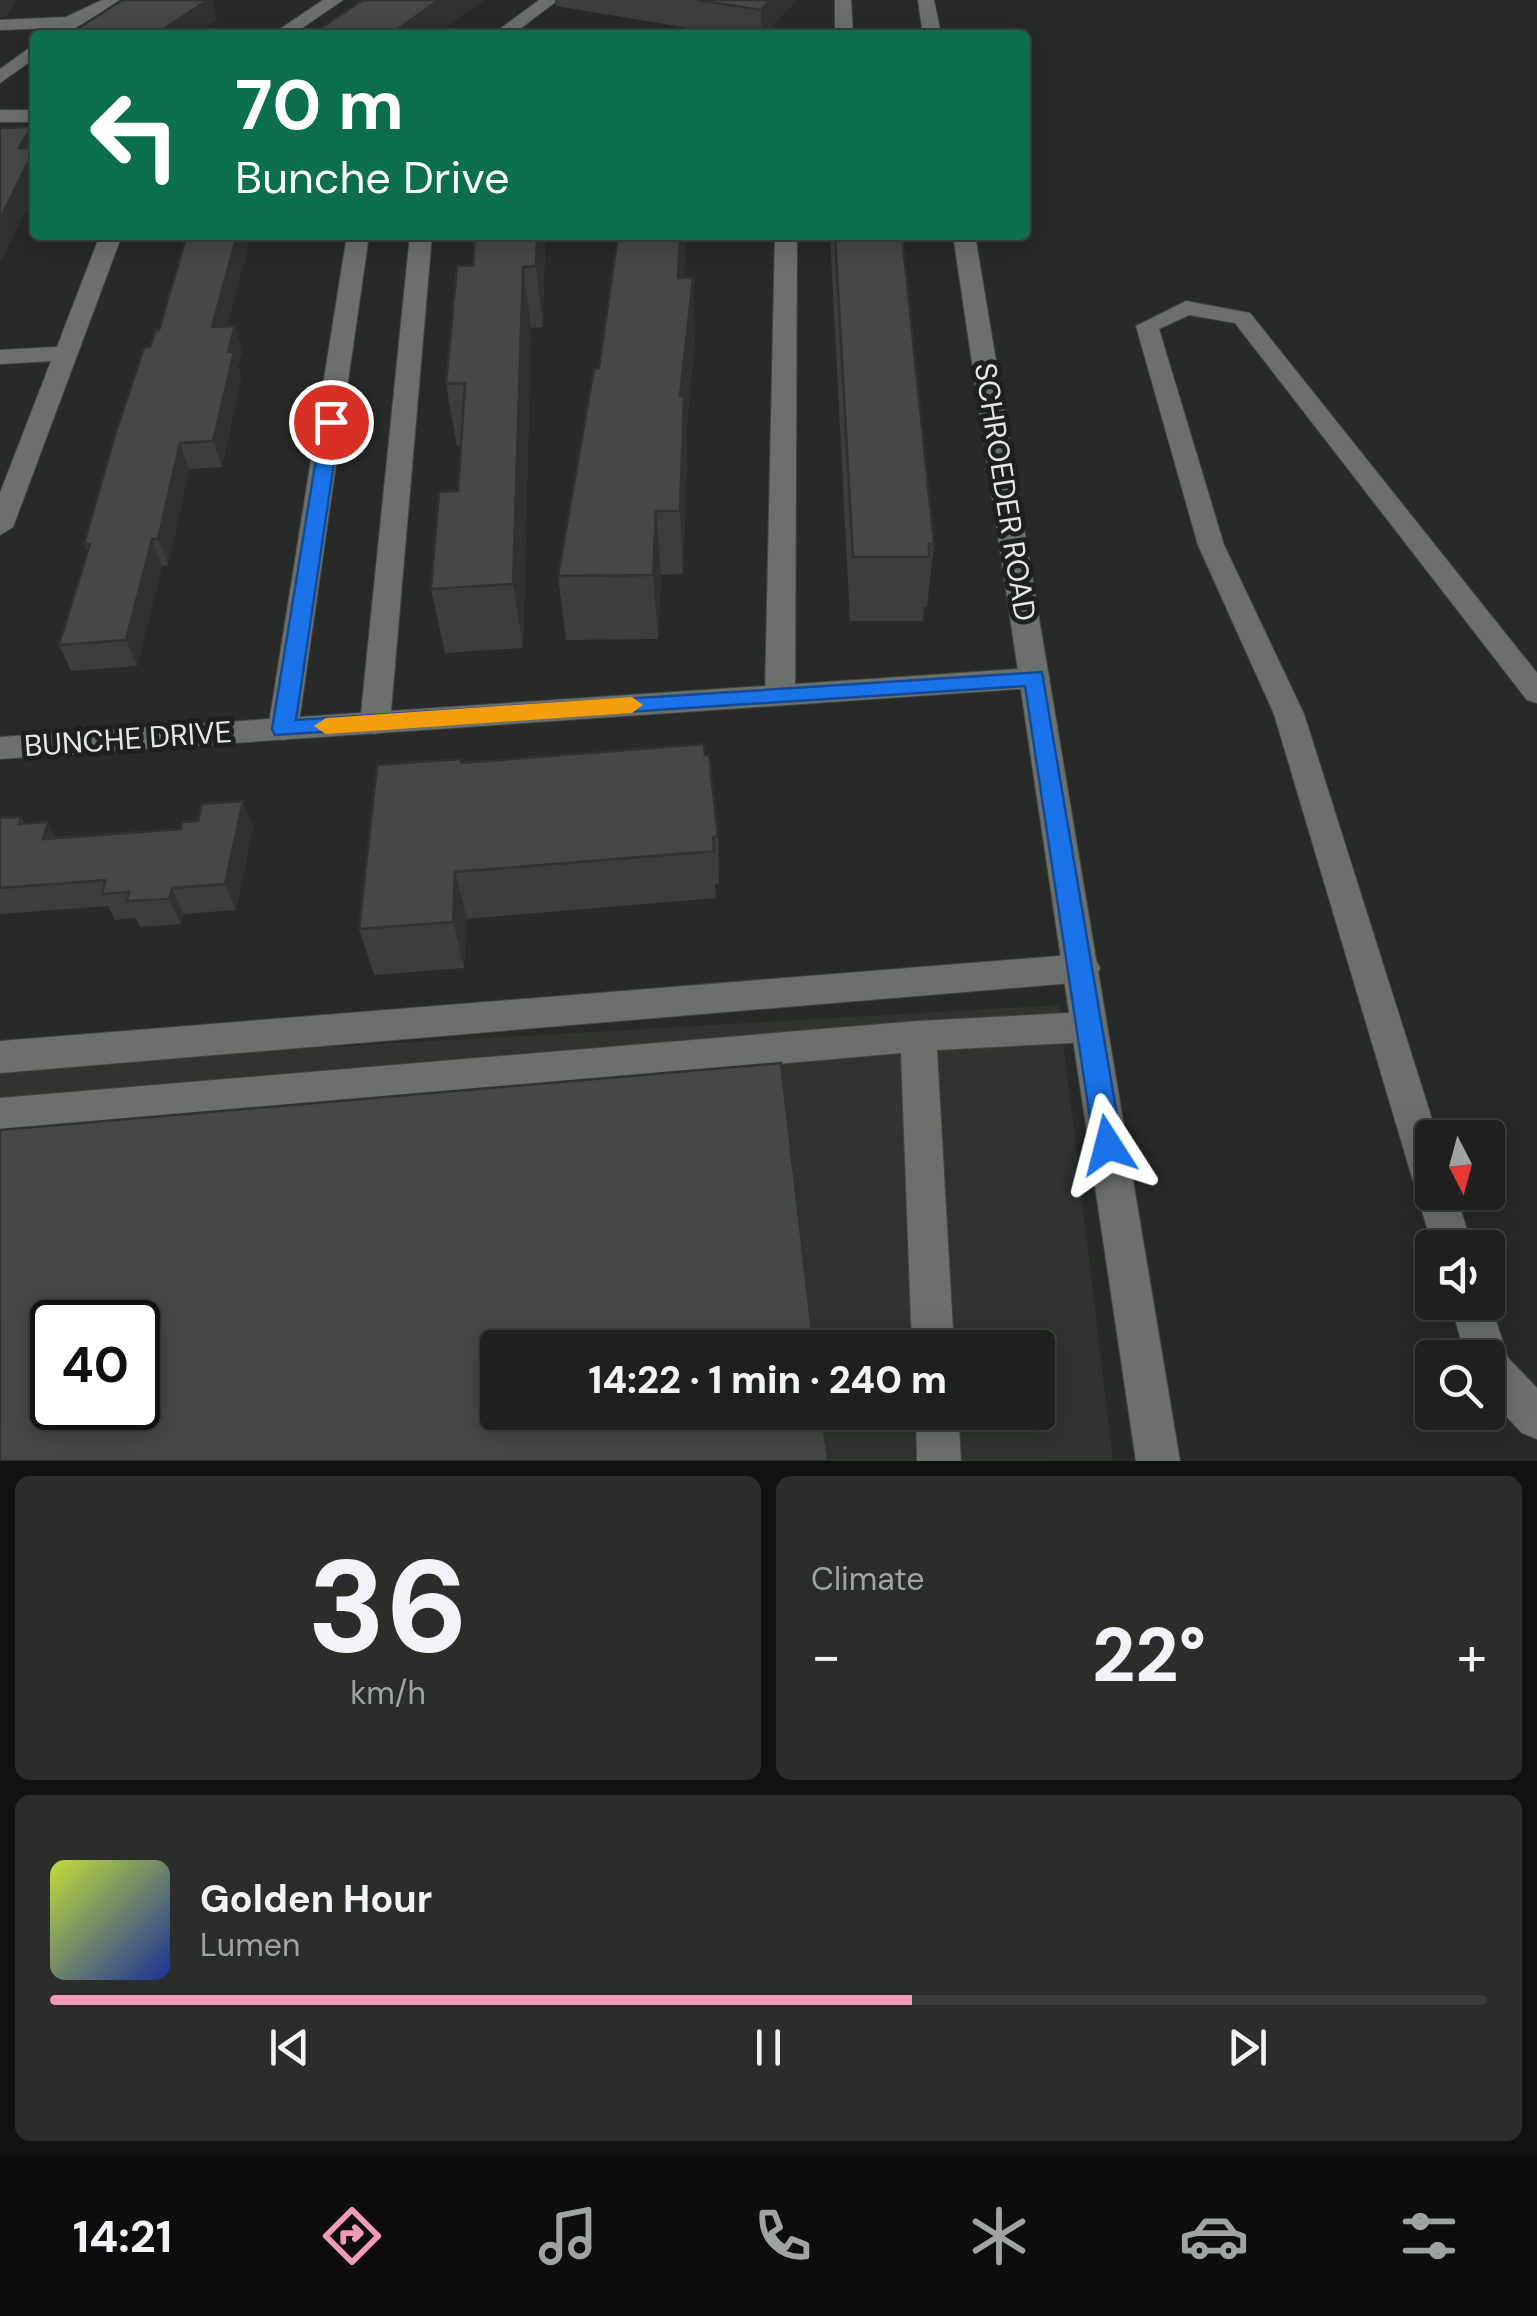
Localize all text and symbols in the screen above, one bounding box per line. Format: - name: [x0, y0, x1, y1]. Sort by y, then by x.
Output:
- text: 70 m: [235, 60, 404, 151]
- icon: left: [70, 70, 200, 200]
- text: Bunche Drive: [235, 148, 509, 207]
- street label: SCHROEDER ROAD: [966, 360, 1045, 624]
- pin: [289, 380, 374, 465]
- icon: arrive: [304, 395, 359, 450]
- street label: BUNCHE DRIVE: [23, 712, 233, 765]
- position arrow: [1056, 1093, 1160, 1197]
- north arrow: [1415, 1120, 1505, 1210]
- map controls: [1415, 1120, 1505, 1430]
- button: sound: [1415, 1230, 1505, 1320]
- speed limit sign: 40: [30, 1300, 160, 1430]
- button: search: [1415, 1340, 1505, 1430]
- text: 14:22 · 1 min · 240 m: [588, 1355, 947, 1405]
- text: 36: [308, 1522, 468, 1691]
- text: Climate: [811, 1558, 925, 1600]
- text: 22°: [1092, 1607, 1206, 1704]
- text: −: [811, 1620, 841, 1692]
- text: +: [1457, 1620, 1487, 1692]
- text: km/h: [350, 1672, 426, 1714]
- text: Golden Hour: [200, 1874, 432, 1924]
- text: Lumen: [200, 1924, 300, 1966]
- icon: previous: [262, 2020, 317, 2075]
- icon: pause: [741, 2020, 796, 2075]
- icon: next: [1220, 2020, 1275, 2075]
- icon: directions: [317, 2201, 387, 2271]
- icon: music: [533, 2201, 603, 2271]
- icon: phone: [748, 2201, 818, 2271]
- icon: climate: [964, 2201, 1034, 2271]
- icon: car: [1179, 2201, 1249, 2271]
- icon: filters: [1394, 2201, 1464, 2271]
- text: 14:21: [73, 2207, 172, 2266]

